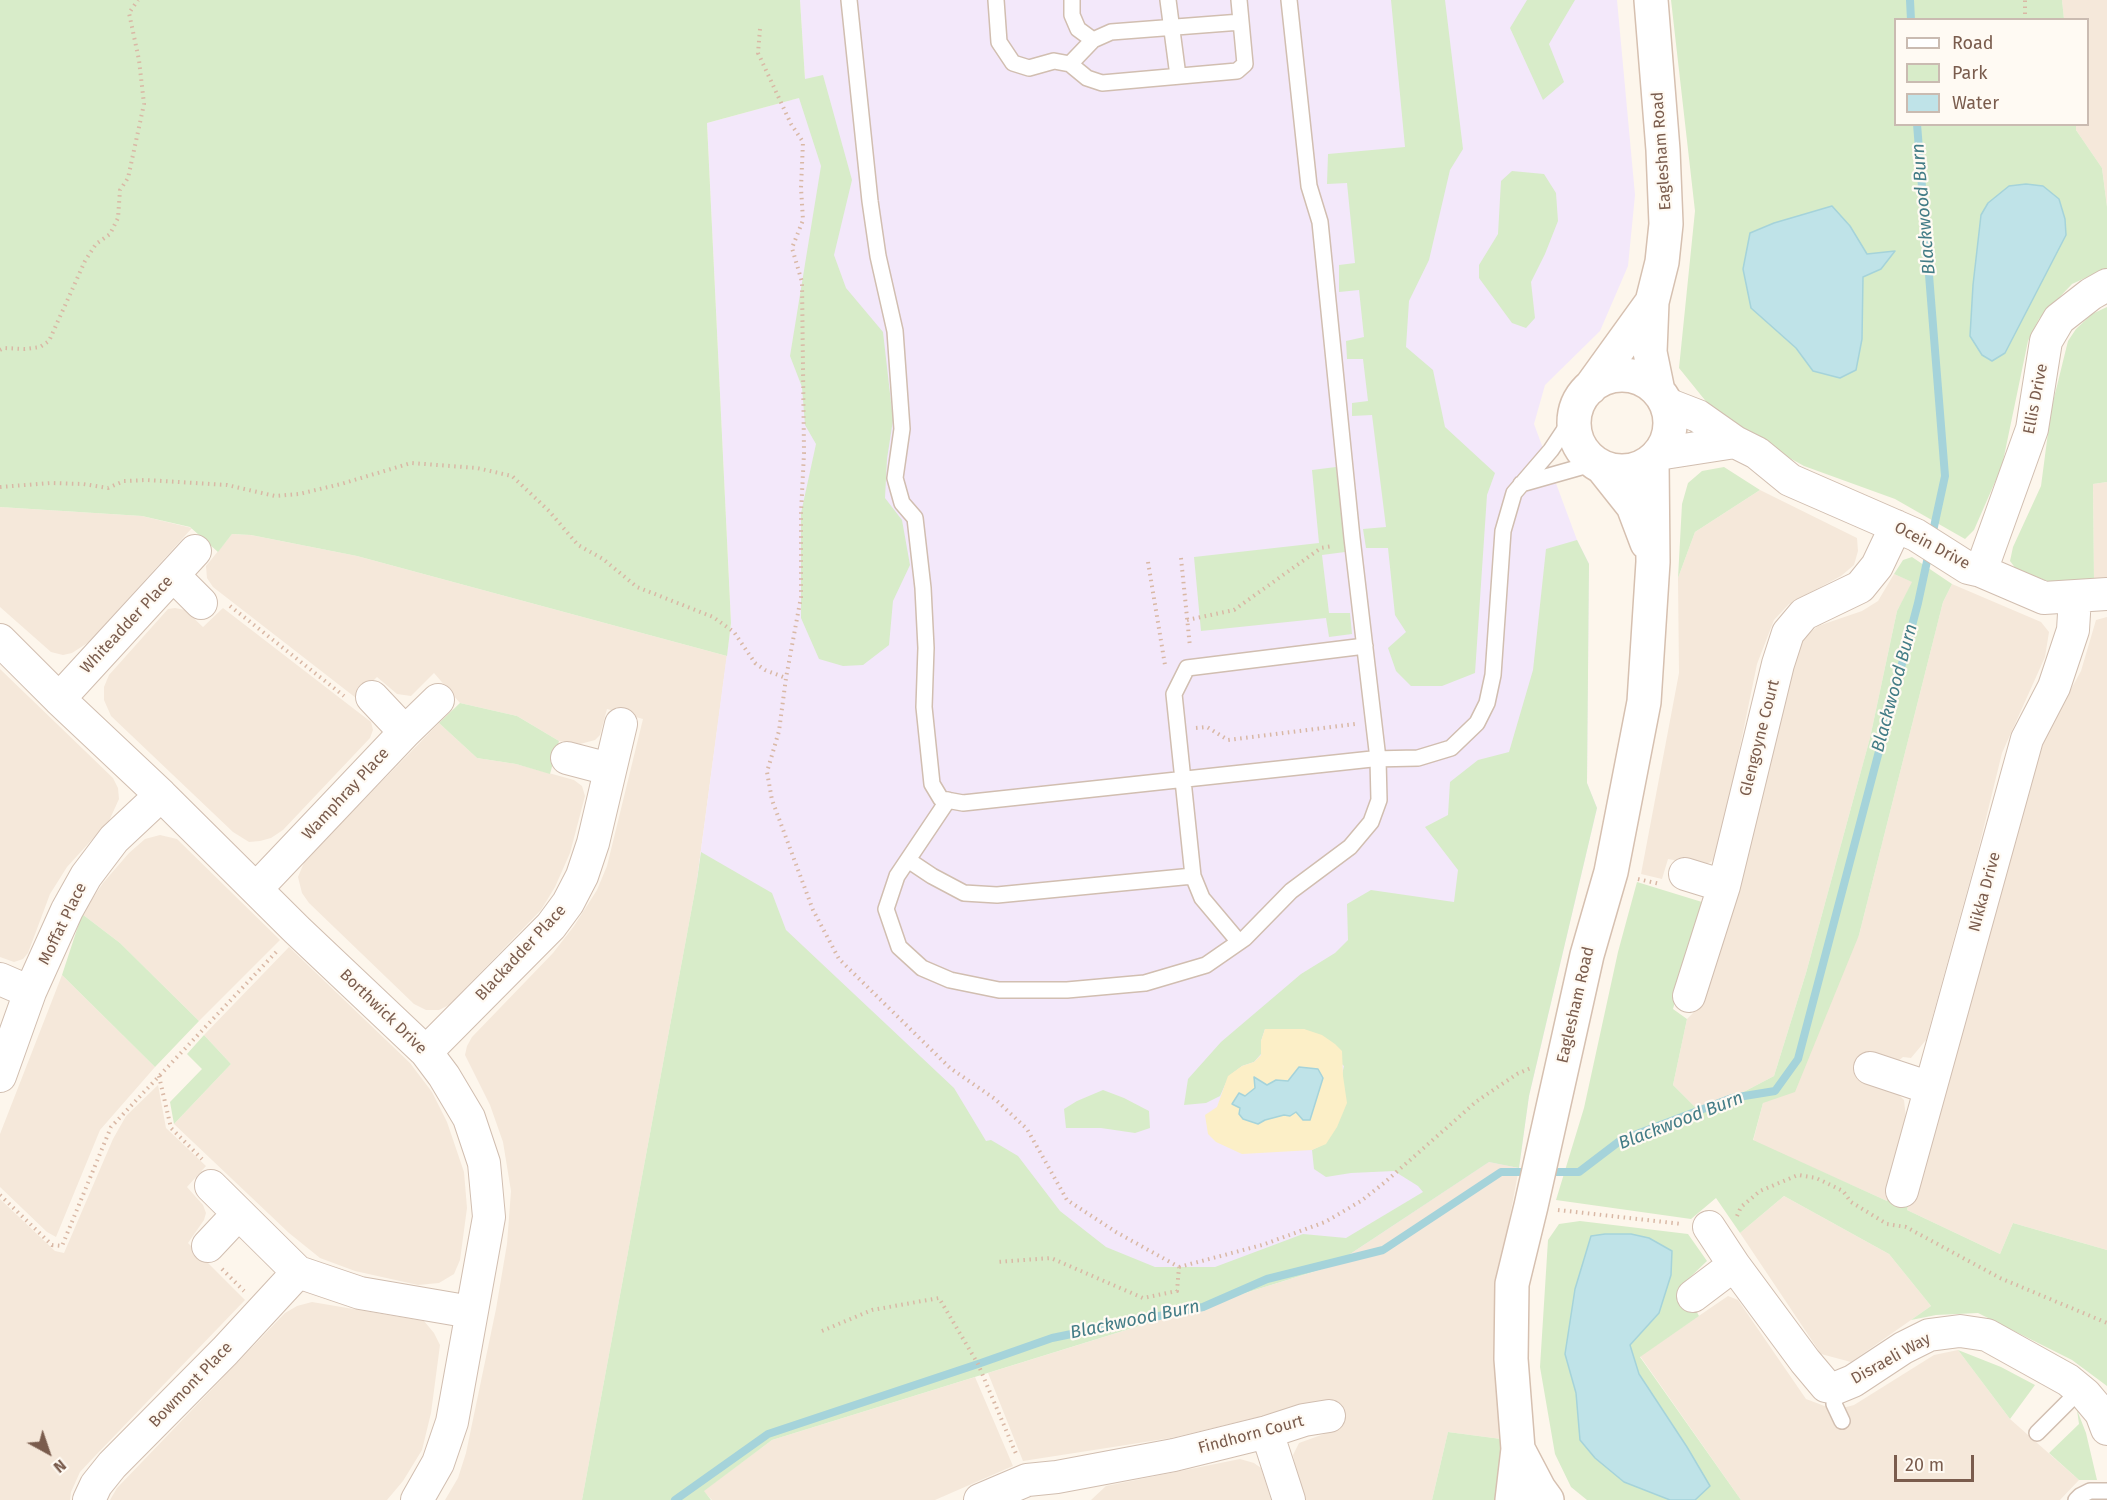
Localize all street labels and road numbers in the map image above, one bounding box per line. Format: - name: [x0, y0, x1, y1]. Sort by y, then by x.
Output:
- street label: Eaglesham Road: [1648, 91, 1676, 211]
- street label: Ellis Drive: [2020, 362, 2052, 436]
- street label: Ocein Drive: [1891, 518, 1973, 574]
- street label: Whiteadder Place: [77, 572, 177, 678]
- street label: Glengoyne Court: [1736, 678, 1784, 798]
- street label: Wamphray Place: [298, 744, 394, 844]
- street label: Nikka Drive: [1965, 850, 2005, 934]
- street label: Moffat Place: [35, 880, 91, 968]
- street label: Blackadder Place: [472, 901, 570, 1005]
- street label: Eaglesham Road: [1553, 945, 1599, 1065]
- street label: Borthwick Drive: [335, 966, 431, 1058]
- street label: Disraeli Way: [1848, 1329, 1934, 1389]
- street label: Bowmont Place: [145, 1338, 237, 1432]
- street label: Findhorn Court: [1196, 1412, 1306, 1458]

